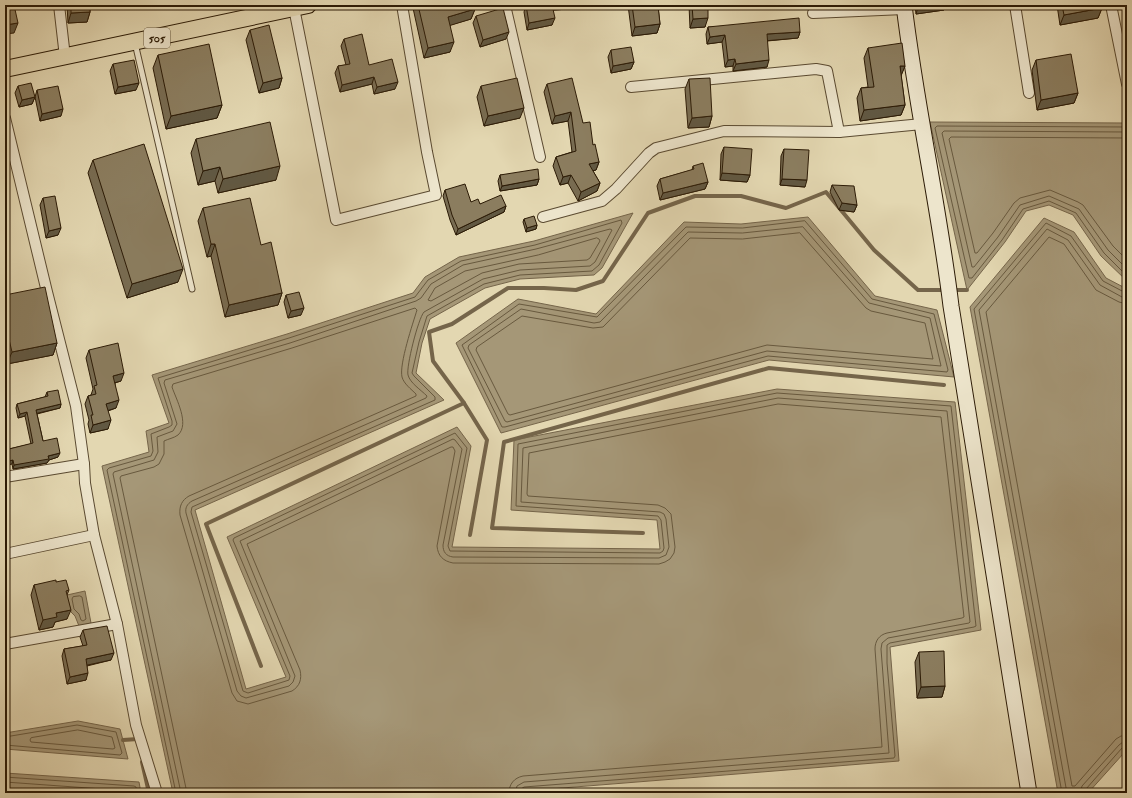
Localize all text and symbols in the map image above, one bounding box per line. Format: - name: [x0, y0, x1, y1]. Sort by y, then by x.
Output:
- road number: 505: [144, 28, 170, 48]

